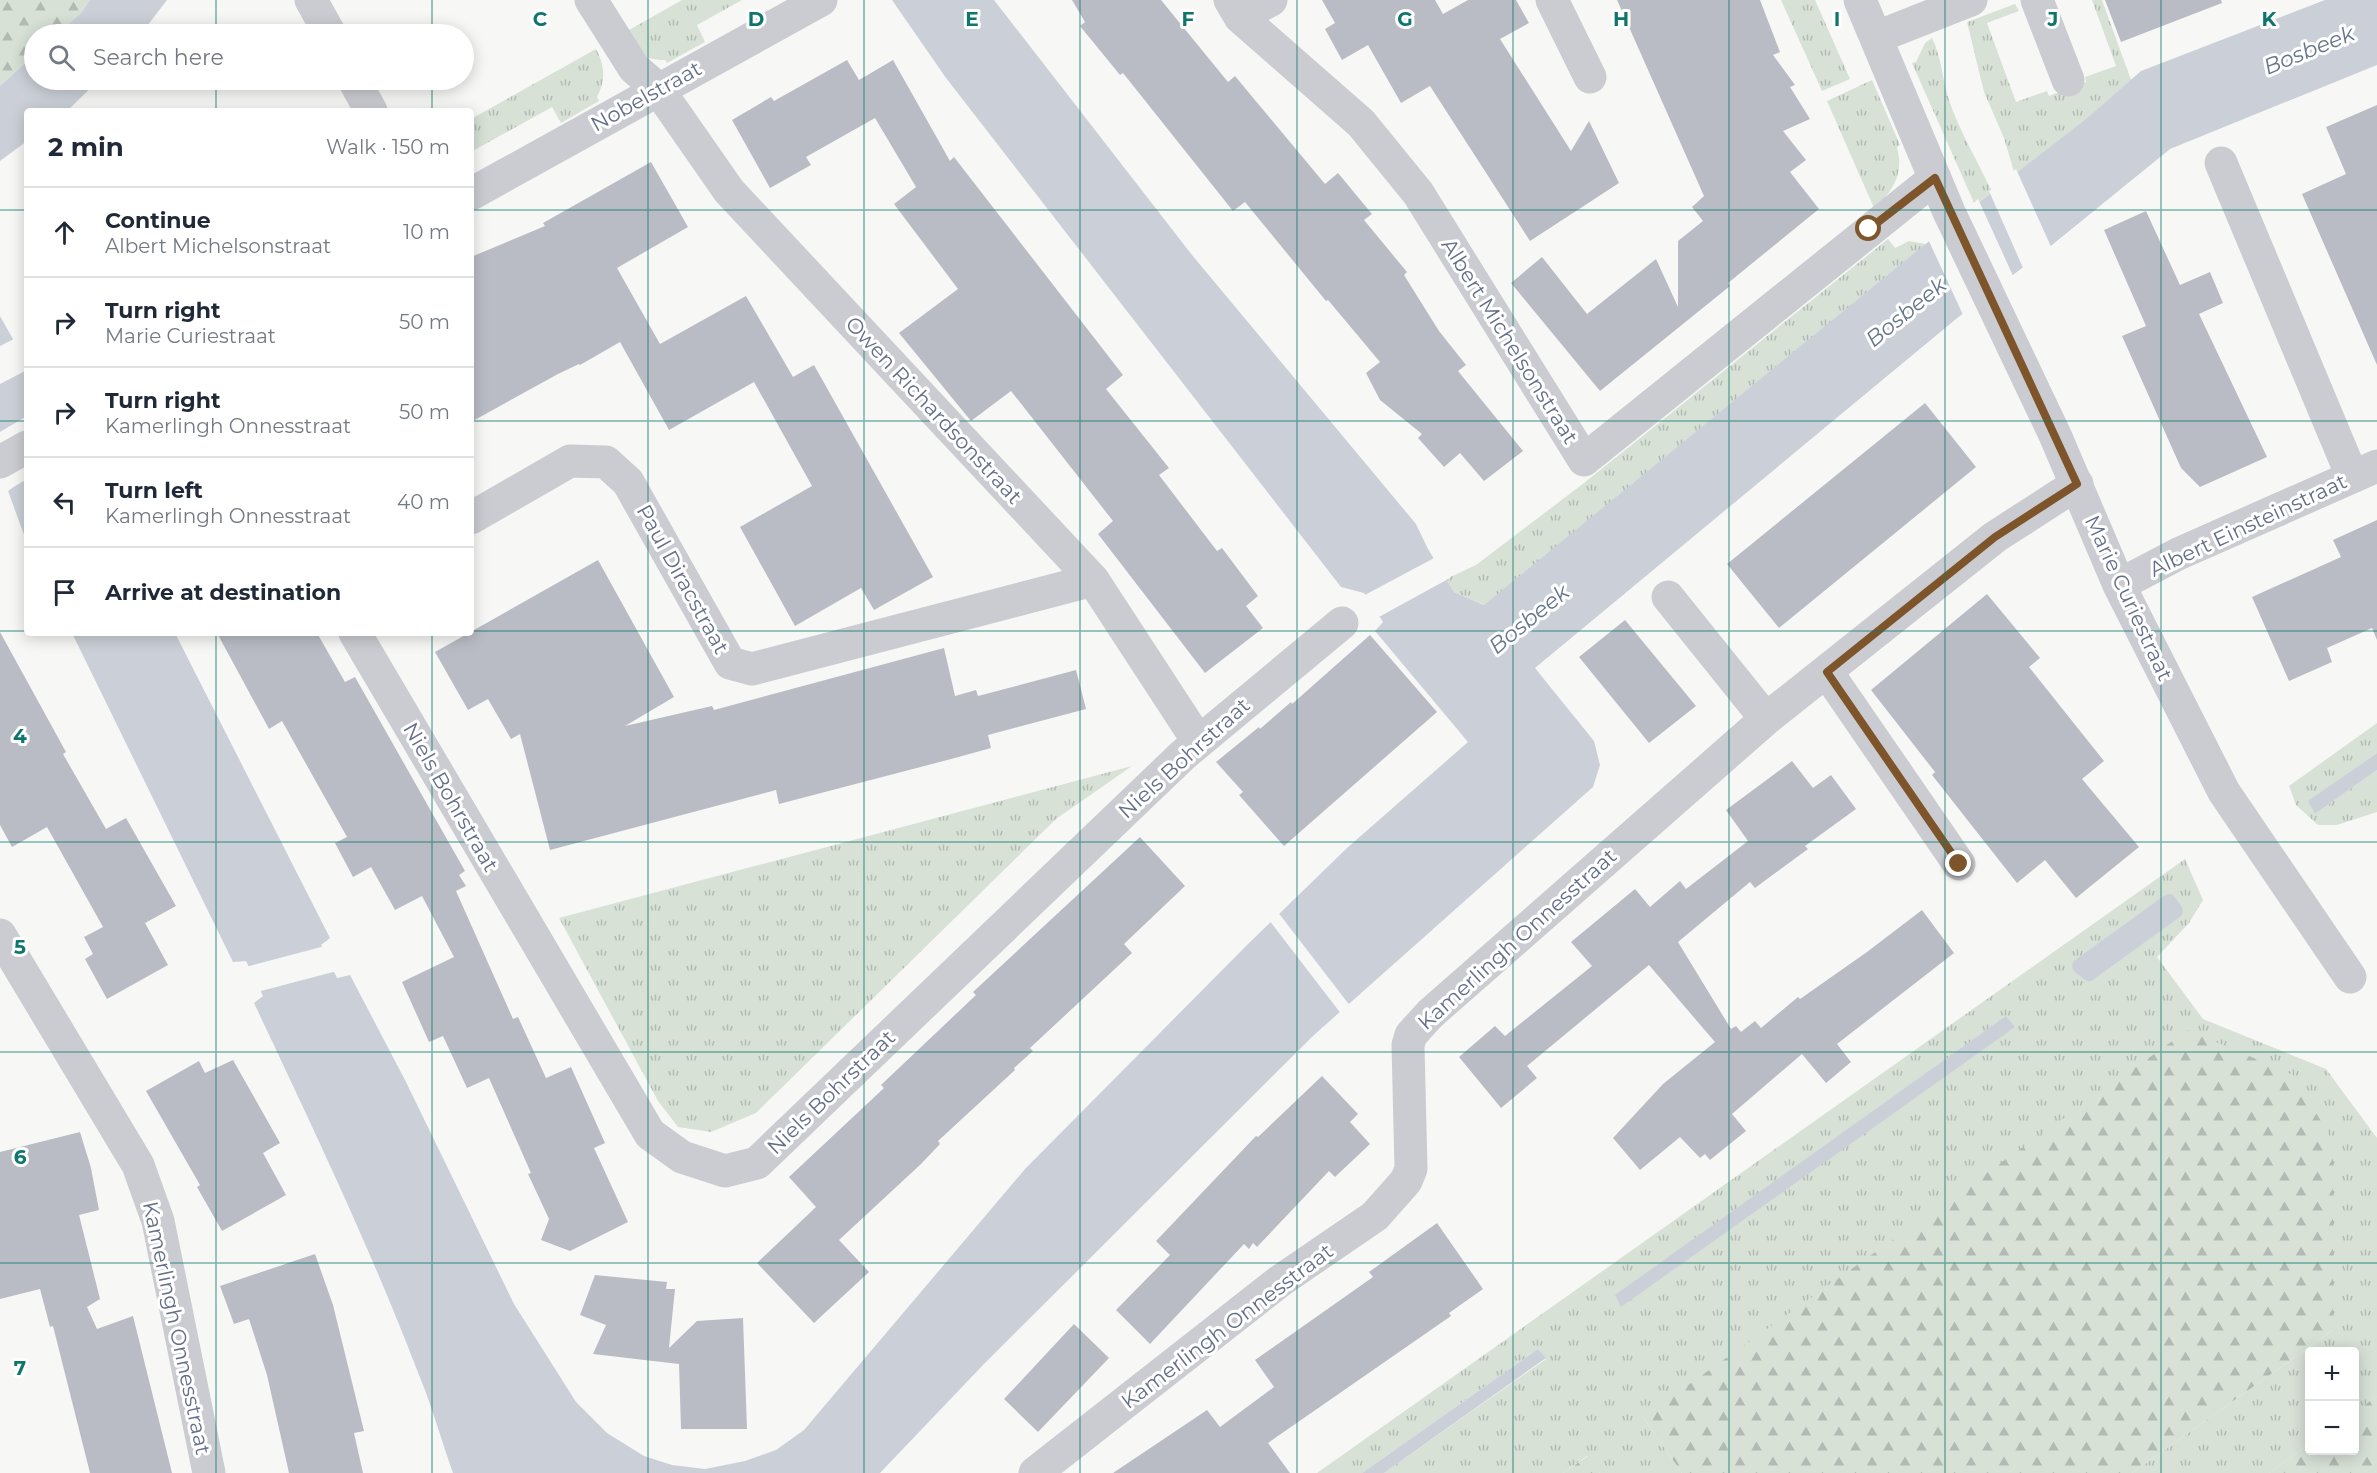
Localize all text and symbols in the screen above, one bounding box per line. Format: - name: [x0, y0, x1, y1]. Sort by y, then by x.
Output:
- text: C: [533, 7, 548, 31]
- text: D: [748, 7, 764, 31]
- text: E: [965, 7, 979, 31]
- text: F: [1182, 7, 1195, 31]
- text: G: [1397, 7, 1413, 31]
- text: H: [1613, 7, 1629, 31]
- text: I: [1834, 7, 1840, 31]
- text: J: [2047, 7, 2058, 31]
- text: K: [2262, 7, 2278, 31]
- water label: Bosbeek: [2260, 19, 2359, 80]
- search box: [24, 24, 474, 90]
- icon: search: [45, 41, 78, 74]
- text: Search here: [93, 44, 224, 71]
- street label: Nobelstraat: [586, 55, 706, 137]
- text: 2 min: [48, 131, 124, 163]
- text: Walk · 150 m: [326, 135, 450, 159]
- text: Continue: [105, 207, 211, 234]
- route start: [1855, 215, 1881, 241]
- icon: ahead: [48, 216, 81, 249]
- text: 10 m: [403, 220, 450, 244]
- text: Albert Michelsonstraat: [105, 234, 331, 258]
- street label: Albert Michelsonstraat: [1436, 234, 1584, 448]
- water label: Bosbeek: [1860, 271, 1952, 353]
- text: Turn right: [105, 297, 220, 324]
- icon: right: [48, 306, 81, 339]
- text: 50 m: [399, 310, 450, 334]
- street label: Owen Richardsonstraat: [841, 311, 1027, 509]
- text: Marie Curiestraat: [105, 324, 276, 348]
- text: Turn right: [105, 387, 220, 414]
- icon: right: [48, 396, 81, 429]
- text: 50 m: [399, 400, 450, 424]
- text: Kamerlingh Onnesstraat: [105, 414, 351, 438]
- street label: Albert Einsteinstraat: [2145, 468, 2351, 582]
- text: Turn left: [105, 477, 203, 504]
- icon: left: [48, 486, 81, 519]
- text: 40 m: [397, 490, 450, 514]
- street label: Paul Diracstraat: [632, 500, 734, 658]
- text: Kamerlingh Onnesstraat: [105, 504, 351, 528]
- street label: Marie Curiestraat: [2080, 511, 2178, 685]
- icon: arrive: [48, 576, 81, 609]
- water label: Bosbeek: [1483, 578, 1575, 660]
- text: Arrive at destination: [105, 579, 341, 606]
- street label: Niels Bohrstraat: [1113, 692, 1255, 824]
- street label: Niels Bohrstraat: [398, 718, 504, 876]
- text: 4: [13, 724, 27, 748]
- street label: Kamerlingh Onnesstraat: [1413, 843, 1621, 1035]
- route end: [1945, 850, 1971, 876]
- text: 5: [14, 935, 26, 959]
- street label: Niels Bohrstraat: [762, 1025, 900, 1159]
- text: 6: [14, 1145, 27, 1169]
- street label: Kamerlingh Onnesstraat: [138, 1199, 216, 1457]
- street label: Kamerlingh Onnesstraat: [1116, 1238, 1338, 1414]
- map controls: [2305, 1347, 2359, 1455]
- button: +: [2305, 1347, 2359, 1401]
- text: 7: [14, 1356, 26, 1380]
- button: −: [2305, 1401, 2359, 1455]

